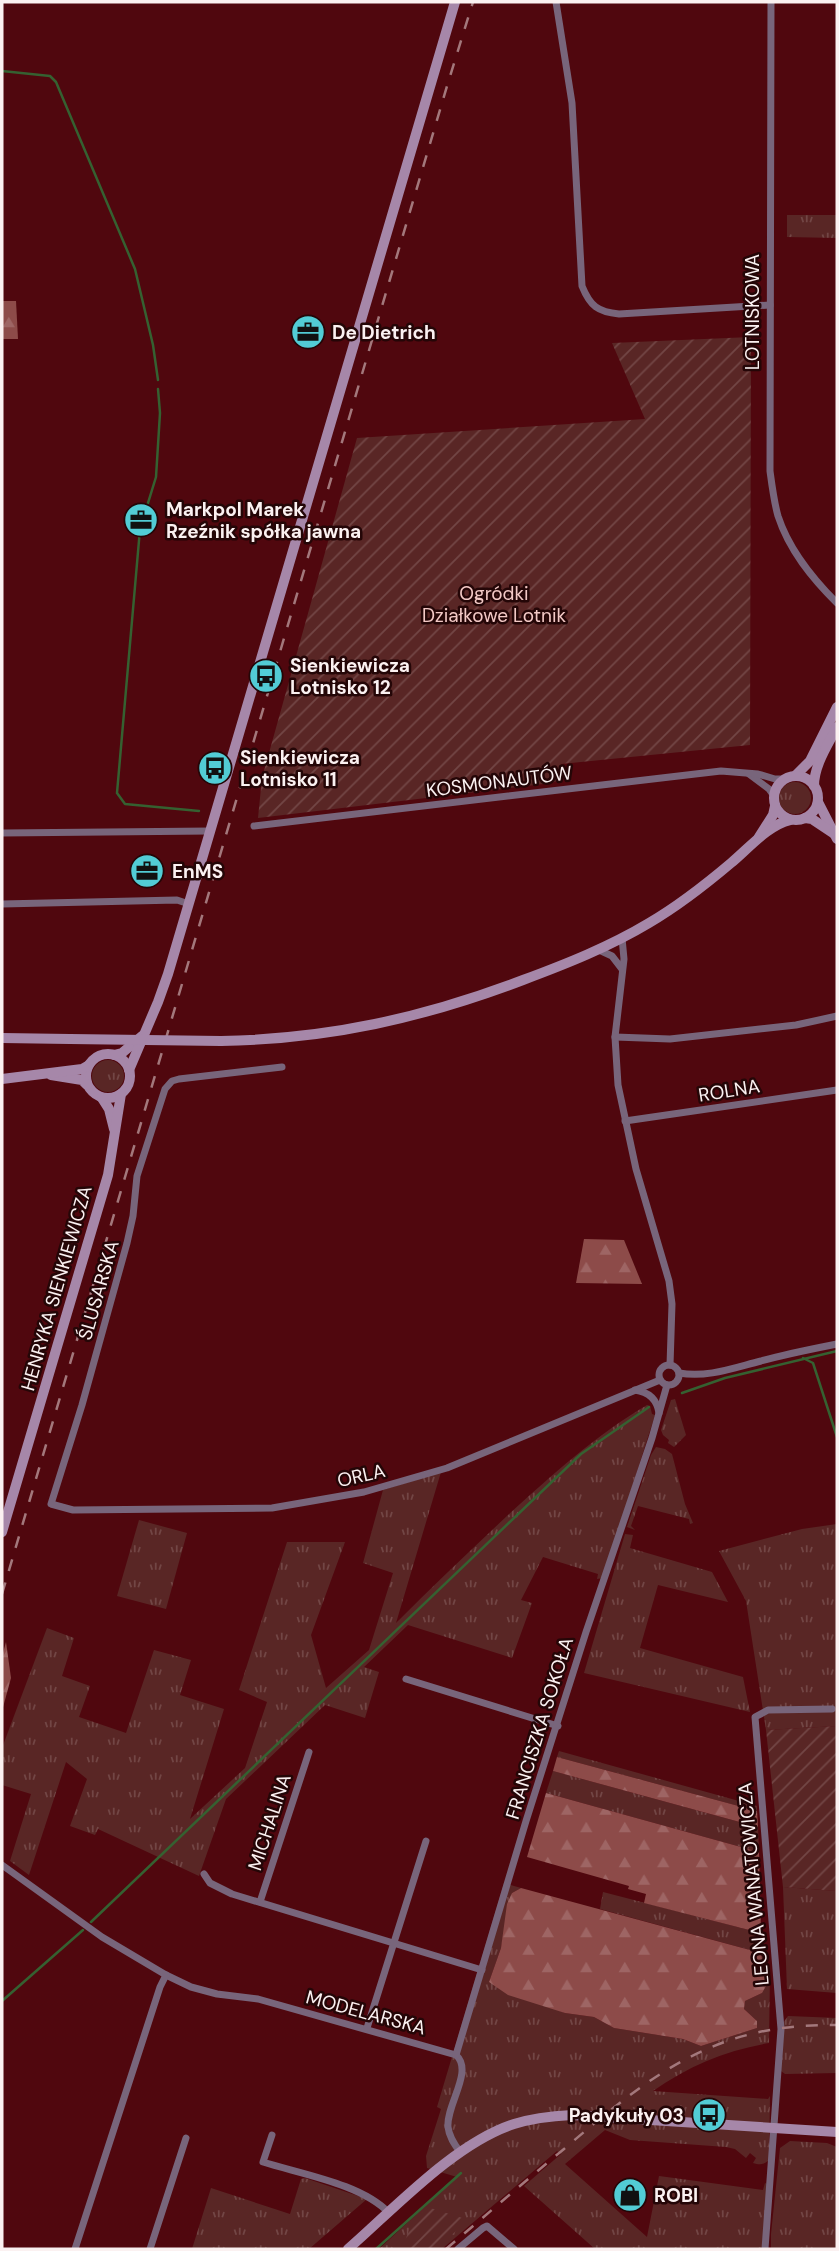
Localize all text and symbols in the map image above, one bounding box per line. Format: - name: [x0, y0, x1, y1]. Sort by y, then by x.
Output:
- street label: LOTNISKOWA: [740, 253, 765, 370]
- office icon: De Dietrich: [289, 313, 327, 351]
- place label: De Dietrich: [332, 320, 436, 345]
- place label: Markpol Marek Rzeźnik spółka jawna: [166, 497, 361, 544]
- office icon: Markpol Marek Rzeźnik spółka jawna: [122, 501, 160, 539]
- park label: Ogródki Działkowe Lotnik: [422, 581, 567, 628]
- place label: Sienkiewicza Lotnisko 12: [290, 653, 410, 700]
- bus stop icon: Sienkiewicza Lotnisko 12: [247, 657, 285, 695]
- place label: Sienkiewicza Lotnisko 11: [240, 745, 360, 792]
- bus stop icon: Sienkiewicza Lotnisko 11: [196, 749, 234, 787]
- street label: KOSMONAUTÓW: [425, 760, 574, 803]
- office icon: EnMS: [128, 852, 166, 890]
- place label: EnMS: [172, 859, 223, 884]
- street label: ROLNA: [697, 1073, 762, 1108]
- street label: HENRYKA SIENKIEWICZA: [15, 1182, 98, 1394]
- street label: ŚLUSARSKA: [72, 1237, 125, 1343]
- street label: ORLA: [335, 1458, 388, 1493]
- street label: FRANCISZKA SOKOŁA: [500, 1634, 579, 1822]
- street label: MICHALINA: [242, 1770, 297, 1873]
- street label: LEONA WANATOWICZA: [732, 1781, 775, 1987]
- street label: MODELARSKA: [303, 1984, 429, 2041]
- bus stop icon: Padykuły 03: [690, 2096, 728, 2134]
- place label: Padykuły 03: [569, 2103, 684, 2128]
- shop icon: ROBI: [611, 2176, 649, 2214]
- place label: ROBI: [654, 2183, 698, 2208]

